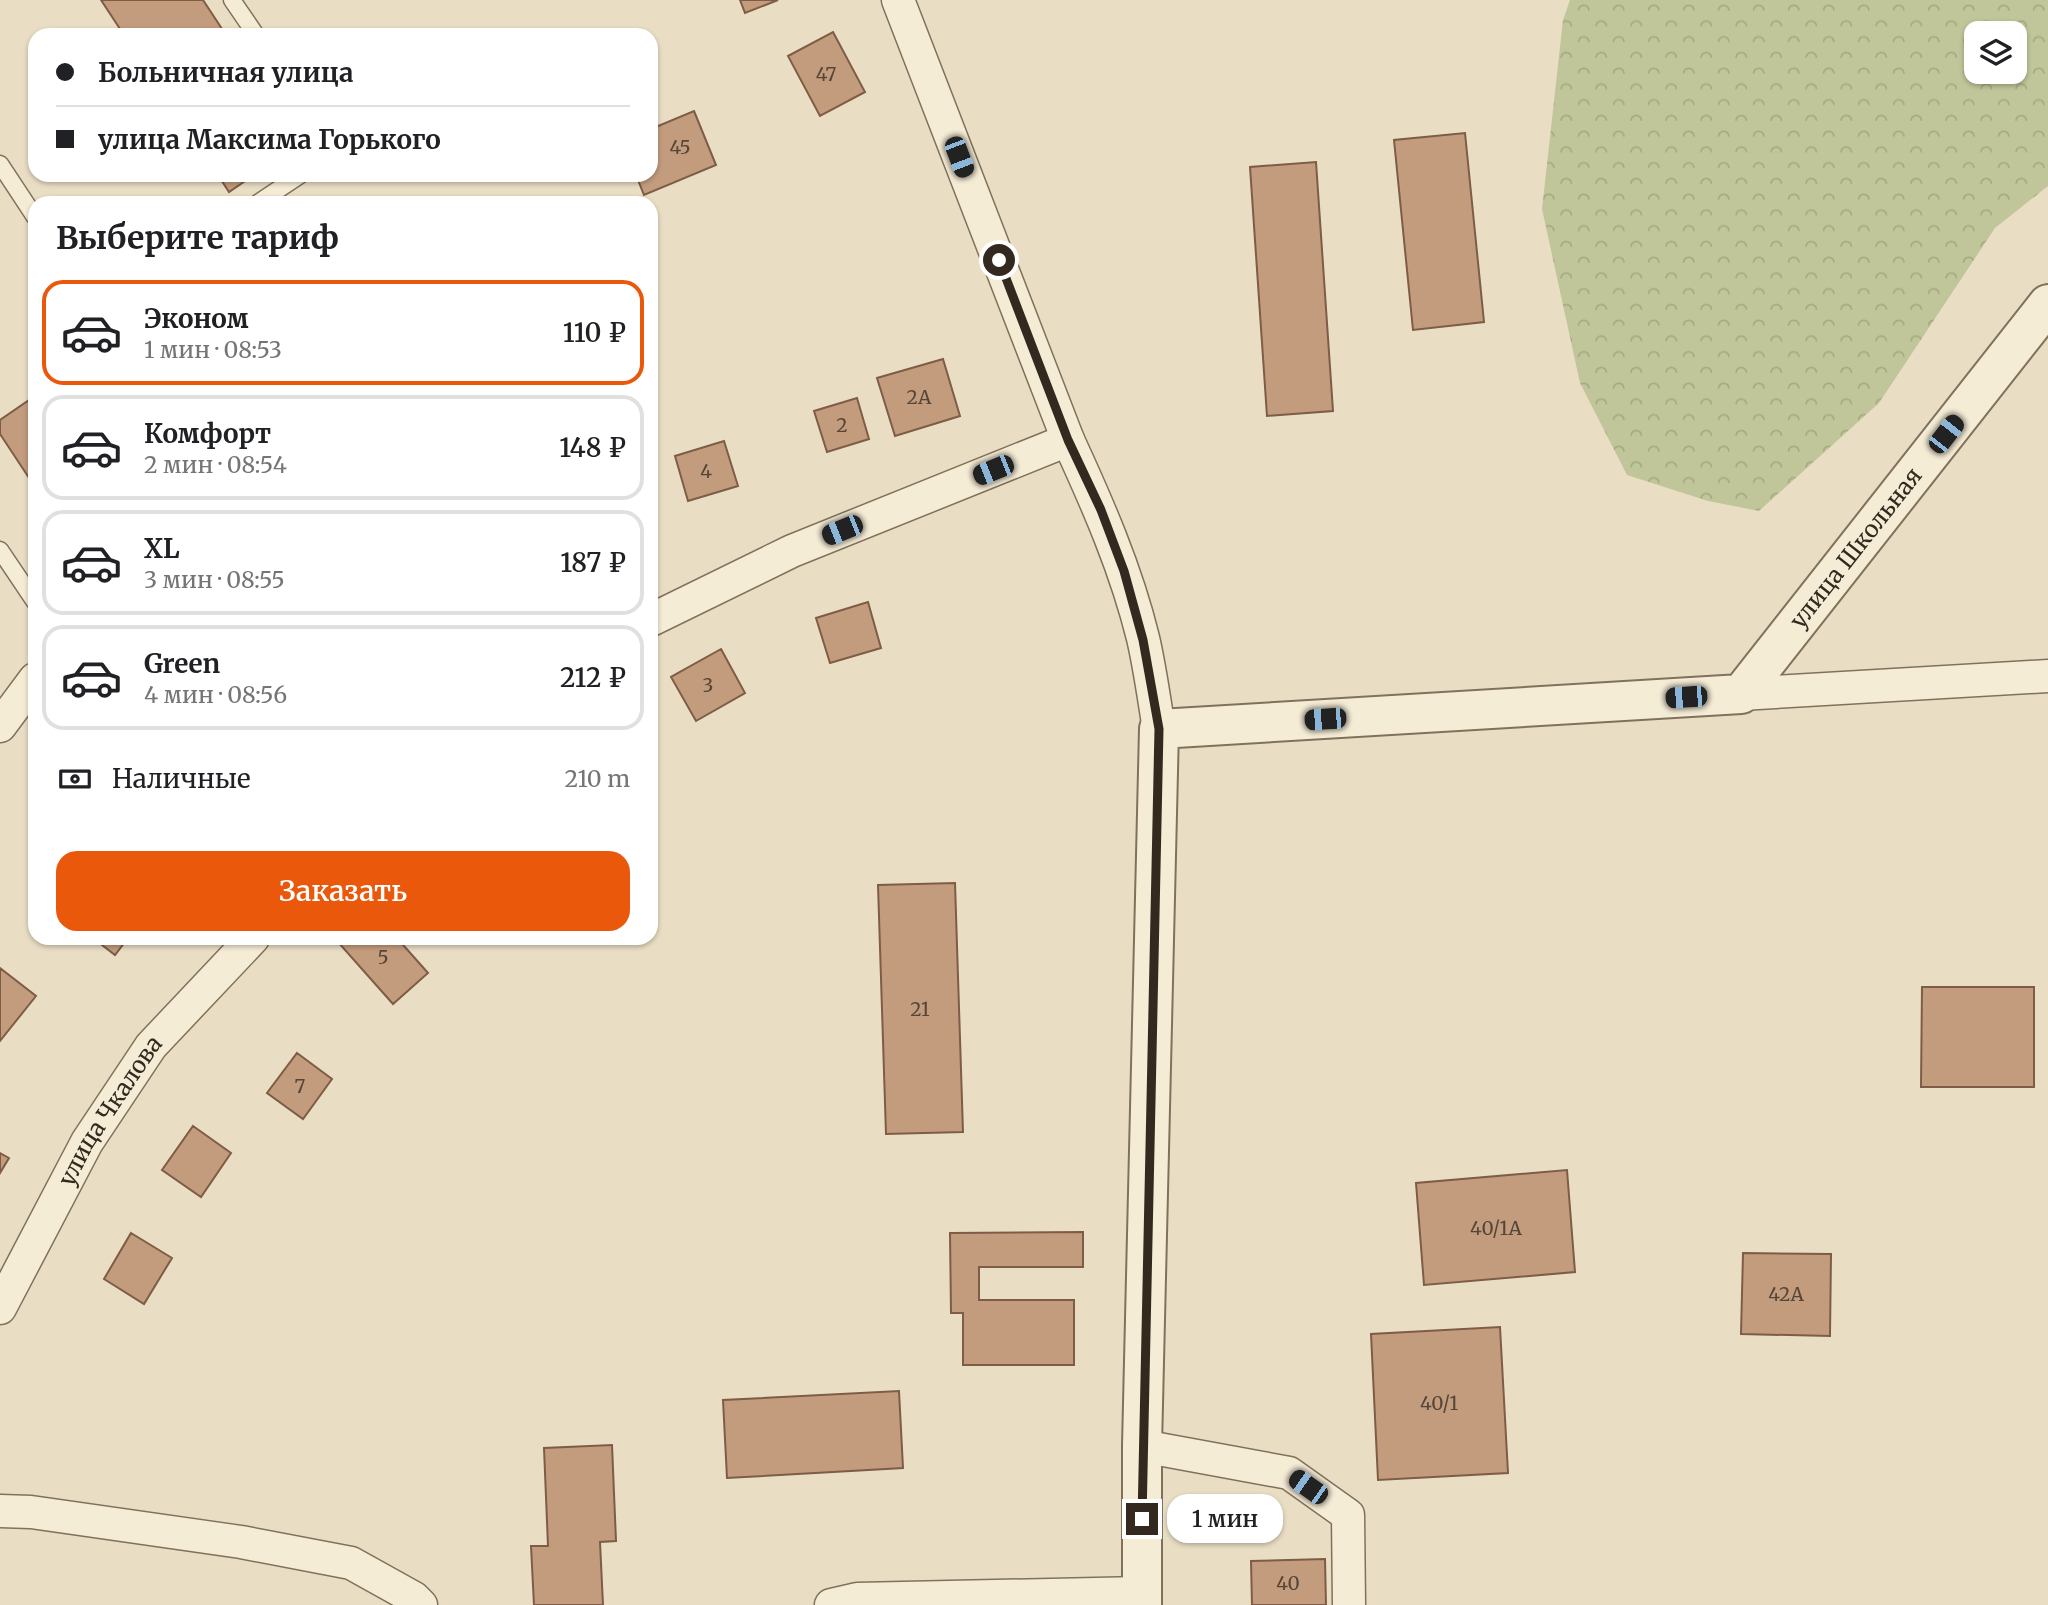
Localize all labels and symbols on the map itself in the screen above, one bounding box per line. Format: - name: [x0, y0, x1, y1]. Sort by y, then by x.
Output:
- house number: 47: [816, 62, 836, 86]
- car: [942, 134, 977, 180]
- house number: 45: [669, 135, 691, 159]
- route start: [983, 244, 1015, 276]
- house number: 2А: [907, 385, 932, 409]
- car: [1925, 411, 1968, 457]
- house number: 2: [836, 413, 848, 437]
- car: [970, 452, 1017, 488]
- house number: 4: [700, 459, 712, 483]
- street label: улица Школьная: [1783, 461, 1928, 634]
- car: [819, 512, 866, 548]
- house number: 3: [703, 673, 713, 697]
- car: [1665, 685, 1708, 709]
- car: [1304, 707, 1347, 731]
- house number: 5: [377, 945, 389, 969]
- house number: 21: [910, 997, 930, 1021]
- street label: улица Чкалова: [52, 1029, 168, 1191]
- house number: 7: [295, 1074, 306, 1098]
- house number: 40/1А: [1470, 1216, 1523, 1240]
- house number: 42А: [1768, 1282, 1804, 1306]
- house number: 40/1: [1420, 1391, 1458, 1415]
- car: [1285, 1466, 1332, 1508]
- callout: 1 мин: [1166, 1494, 1282, 1544]
- route end: [1126, 1503, 1158, 1535]
- house number: 40: [1276, 1571, 1300, 1595]

